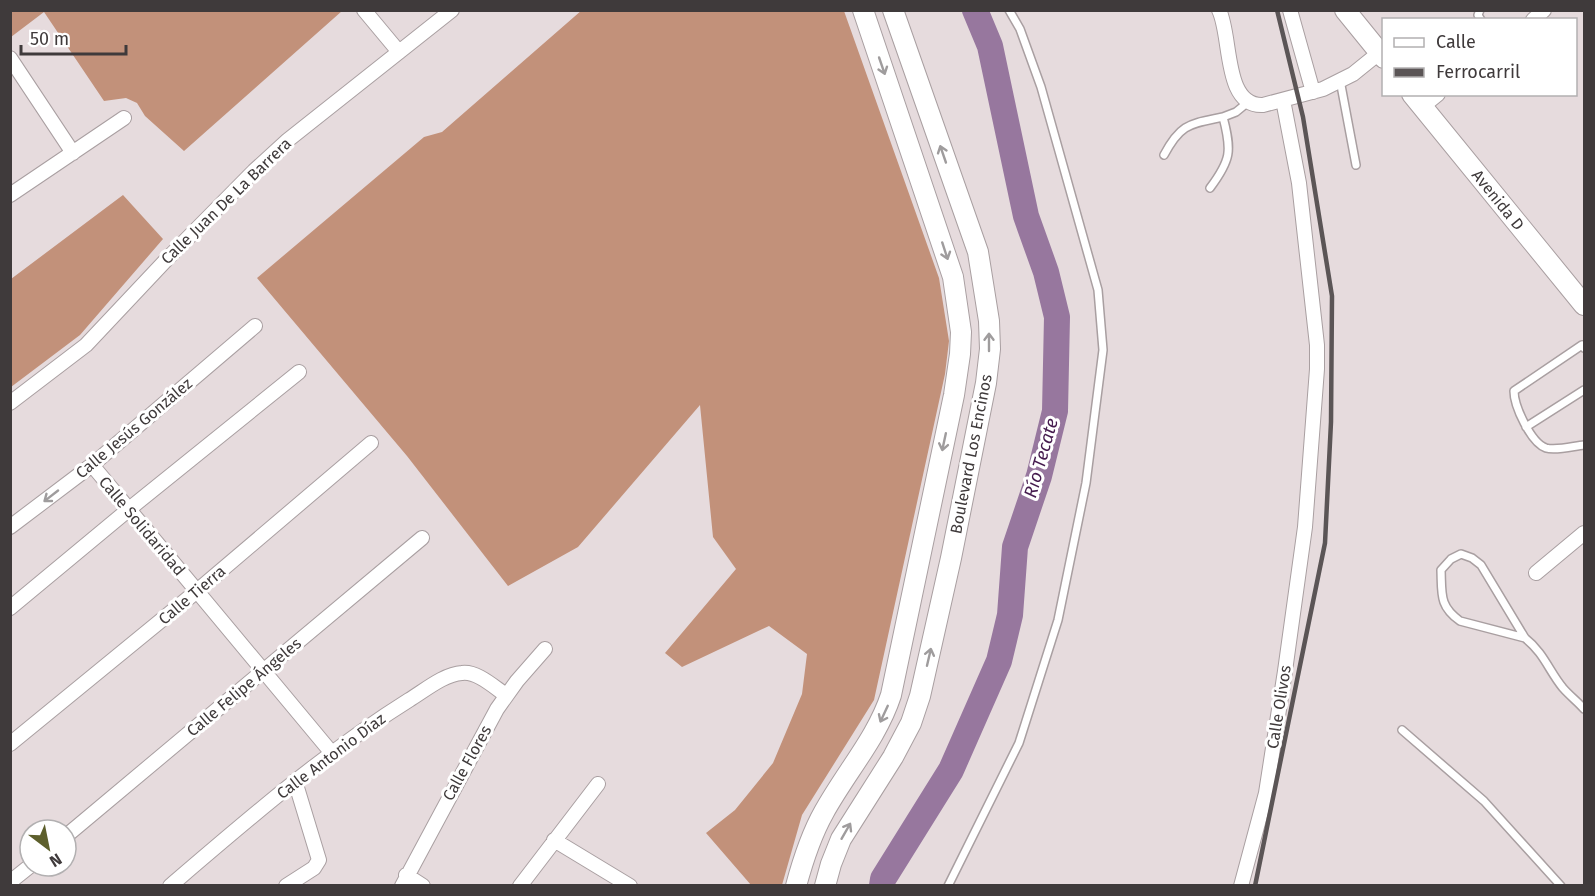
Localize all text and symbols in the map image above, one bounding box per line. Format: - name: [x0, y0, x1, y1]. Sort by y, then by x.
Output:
- scale bar: [21, 18, 126, 56]
- legend: [1382, 18, 1577, 96]
- text: 50 m: [30, 28, 69, 50]
- text: Calle: [1436, 31, 1476, 53]
- one-way arrow: [877, 56, 888, 75]
- text: Ferrocarril: [1436, 61, 1520, 83]
- street label: Calle Juan De La Barrera: [157, 134, 295, 268]
- one-way arrow: [937, 145, 948, 164]
- street label: Avenida D: [1468, 166, 1528, 234]
- one-way arrow: [940, 241, 951, 260]
- one-way arrow: [984, 332, 995, 352]
- street label: Boulevard Los Encinos: [946, 373, 996, 535]
- street label: Calle Jesús González: [72, 374, 196, 482]
- water label: Río Tecate: [1019, 416, 1063, 500]
- one-way arrow: [938, 432, 949, 451]
- street label: Calle Solidaridad: [95, 473, 189, 579]
- one-way arrow: [44, 489, 60, 502]
- street label: Calle Tierra: [155, 561, 229, 629]
- street label: Calle Felipe Ángeles: [182, 633, 305, 740]
- one-way arrow: [923, 647, 935, 666]
- street label: Calle Olivos: [1263, 664, 1295, 750]
- one-way arrow: [877, 705, 889, 723]
- street label: Calle Antonio Díaz: [273, 709, 389, 803]
- street label: Calle Flores: [439, 722, 495, 804]
- north arrow: [18, 818, 78, 878]
- one-way arrow: [840, 823, 852, 840]
- text: N: [46, 849, 65, 871]

